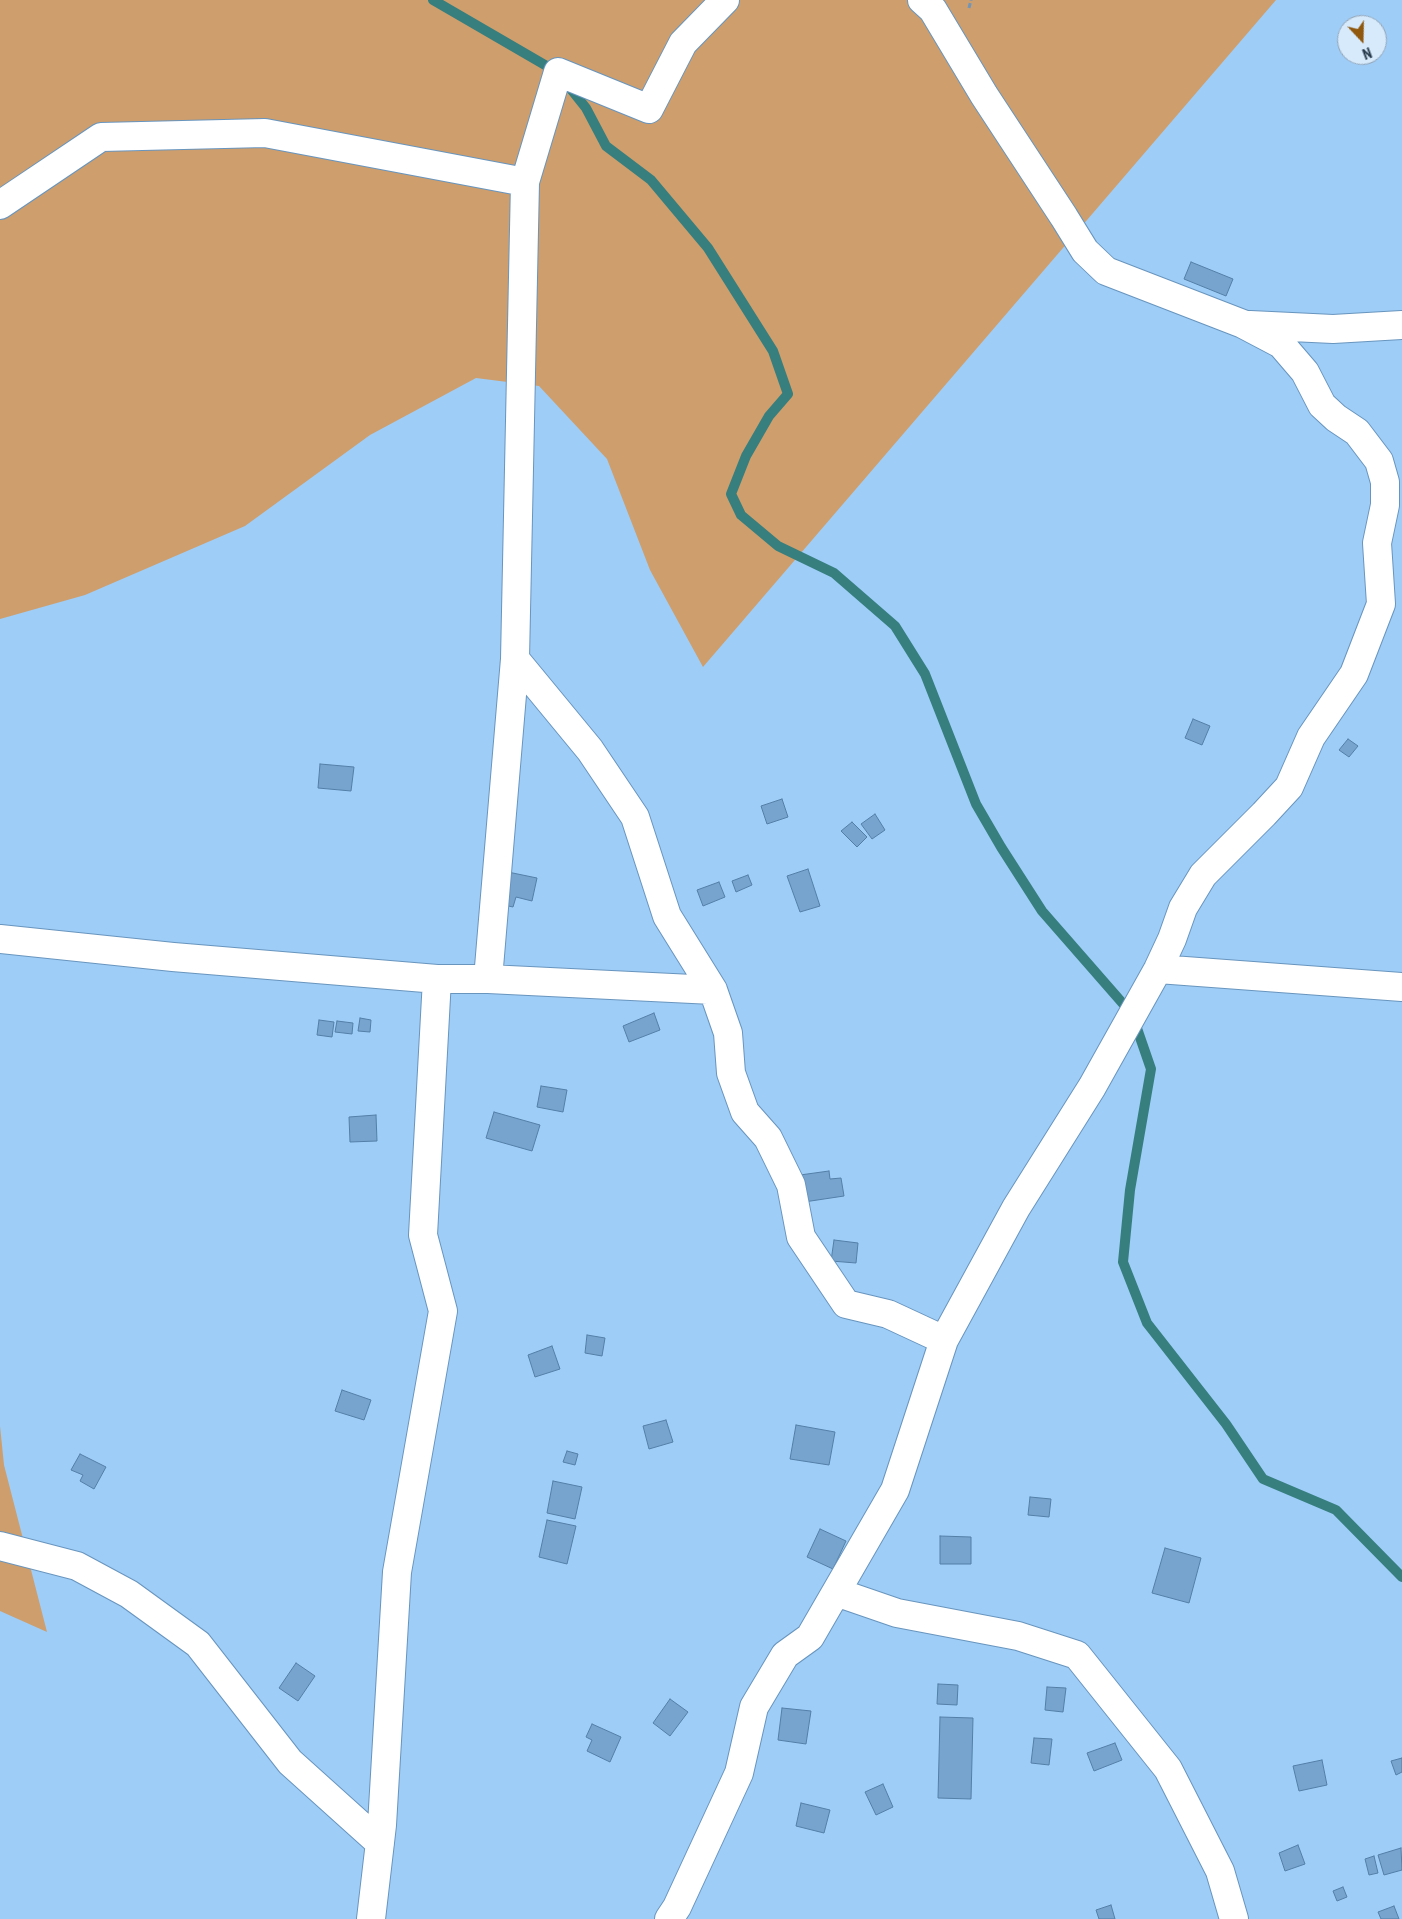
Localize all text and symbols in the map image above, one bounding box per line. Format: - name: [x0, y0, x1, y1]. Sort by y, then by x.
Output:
- north arrow: [1337, 15, 1387, 65]
- text: N: [1360, 44, 1374, 62]

